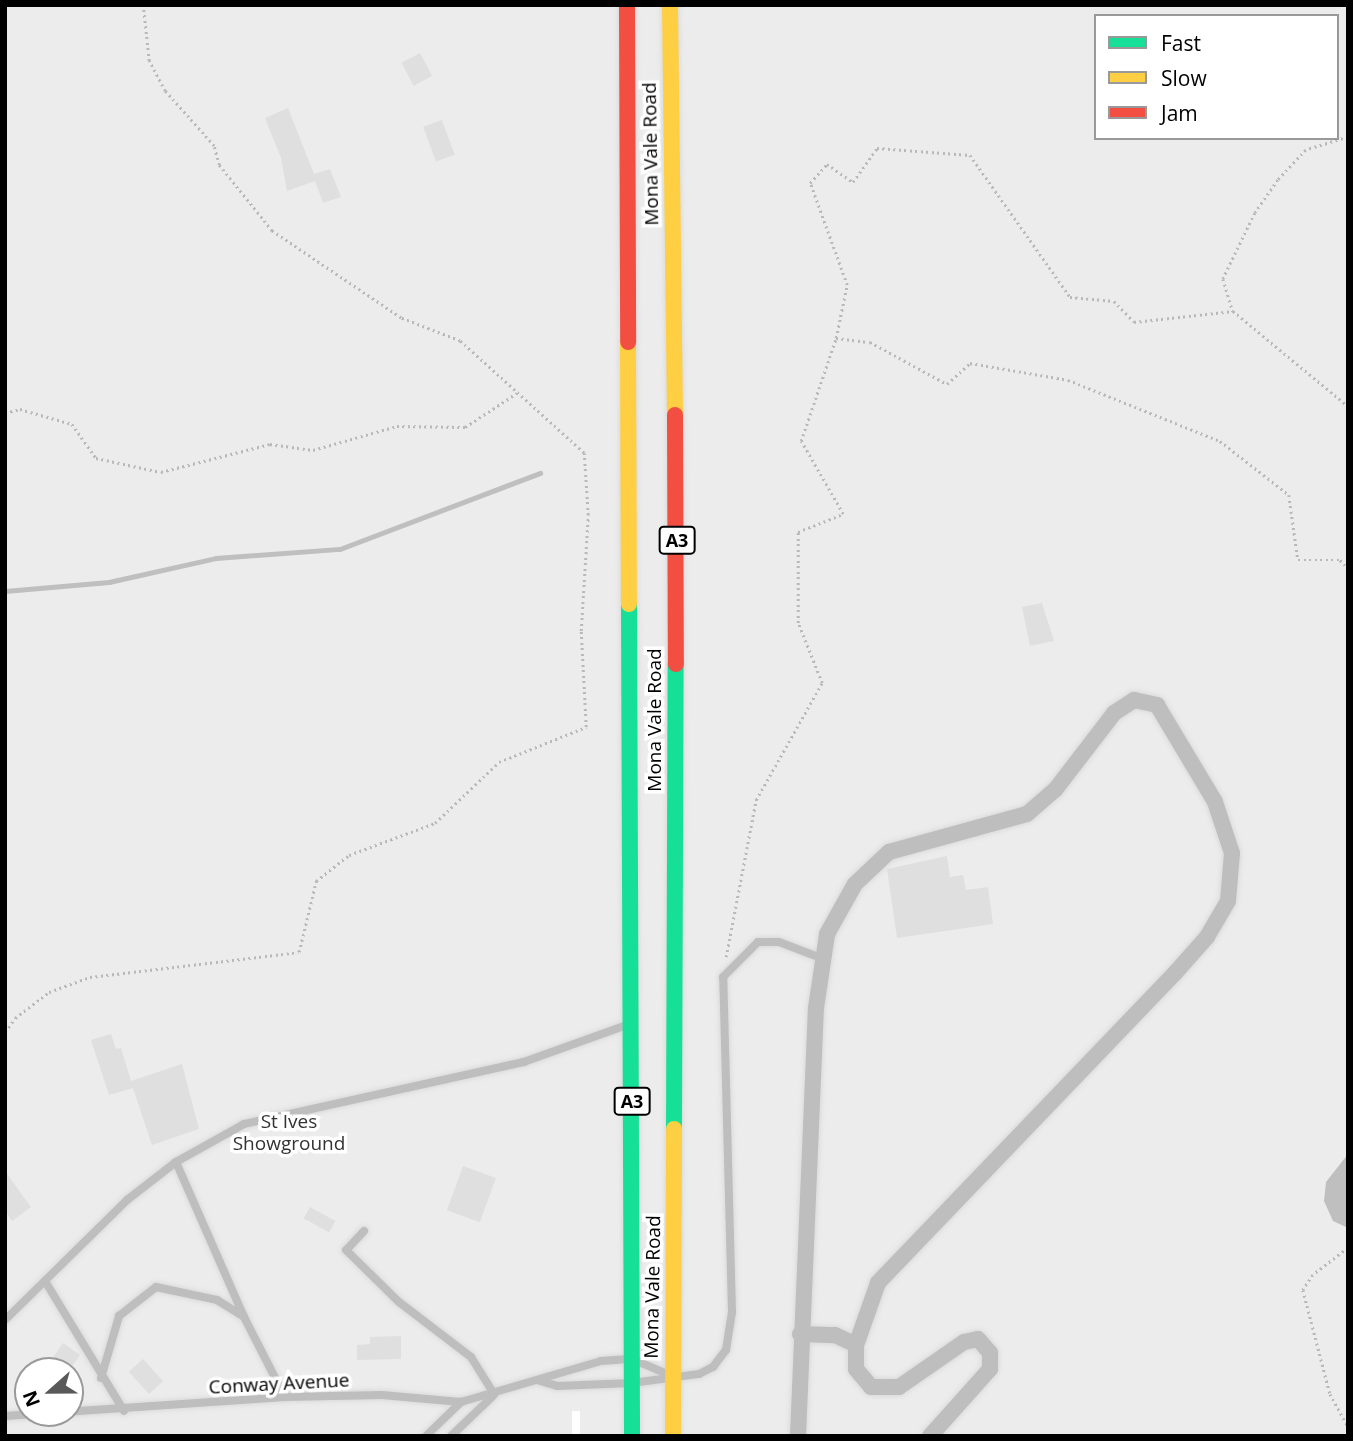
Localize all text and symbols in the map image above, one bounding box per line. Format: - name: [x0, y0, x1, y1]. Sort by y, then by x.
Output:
- legend: [1094, 14, 1339, 140]
- text: Fast: [1161, 29, 1201, 57]
- text: Slow: [1161, 64, 1207, 92]
- street label: Mona Vale Road: [638, 82, 664, 226]
- text: Jam: [1161, 99, 1198, 127]
- road number: A3: [658, 526, 696, 554]
- street label: Mona Vale Road: [644, 648, 666, 792]
- road number: A3: [613, 1086, 651, 1116]
- park label: St Ives Showground: [233, 1111, 345, 1155]
- street label: Mona Vale Road: [640, 1215, 666, 1359]
- north arrow: [14, 1357, 84, 1427]
- street label: Conway Avenue: [208, 1369, 350, 1399]
- text: N: [16, 1387, 46, 1411]

